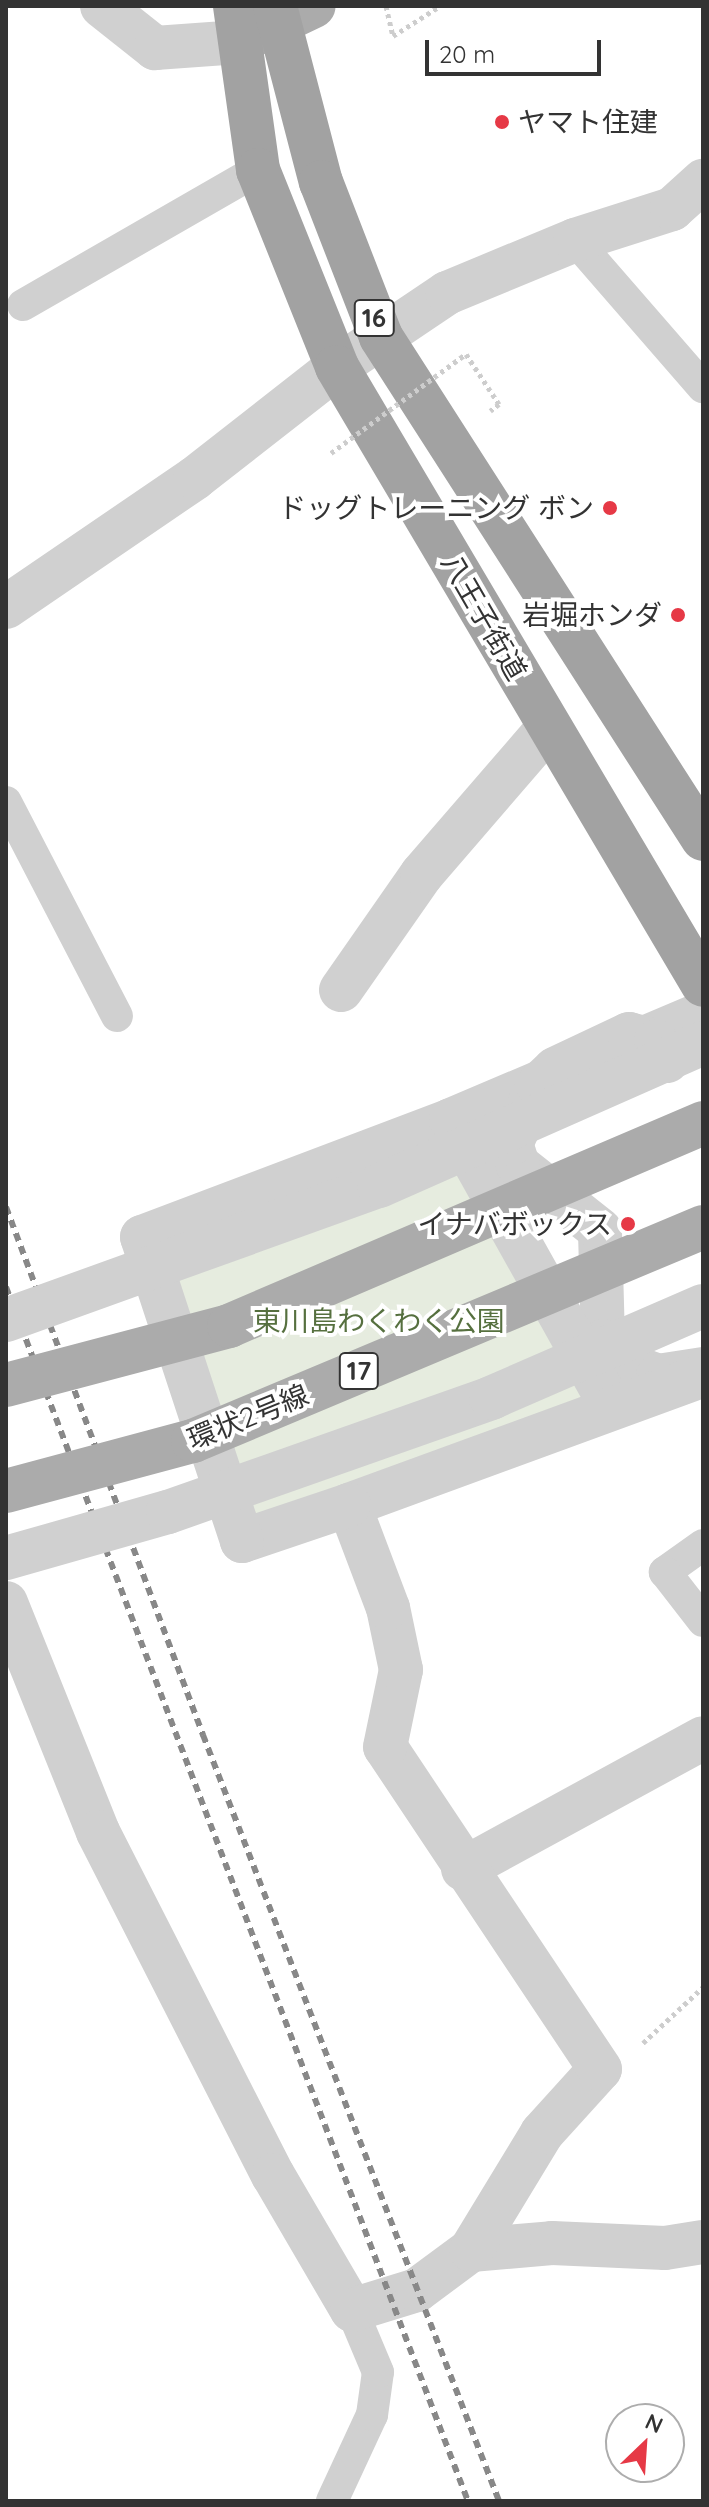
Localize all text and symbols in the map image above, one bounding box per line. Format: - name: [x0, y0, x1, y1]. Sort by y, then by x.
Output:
- scale bar: [429, 24, 605, 74]
- text: 20 m: [439, 39, 495, 69]
- place label: ヤマト住建: [518, 105, 658, 139]
- marker: ヤマト住建: [493, 113, 511, 131]
- road number: 16: [352, 296, 396, 340]
- place label: ドッグトレーニング ボン: [278, 491, 594, 525]
- marker: ドッグトレーニング ボン: [601, 499, 619, 517]
- street label: 八王子街道: [434, 548, 534, 686]
- place label: 岩堀ホンダ: [522, 598, 662, 632]
- marker: 岩堀ホンダ: [669, 606, 687, 624]
- place label: イナバボックス: [416, 1207, 612, 1241]
- marker: イナバボックス: [619, 1215, 637, 1233]
- park label: 東川島わくわく公園: [253, 1304, 505, 1338]
- road number: 17: [337, 1349, 381, 1393]
- street label: 環状2号線: [183, 1378, 313, 1456]
- north arrow: [605, 2403, 685, 2483]
- text: N: [641, 2407, 668, 2439]

